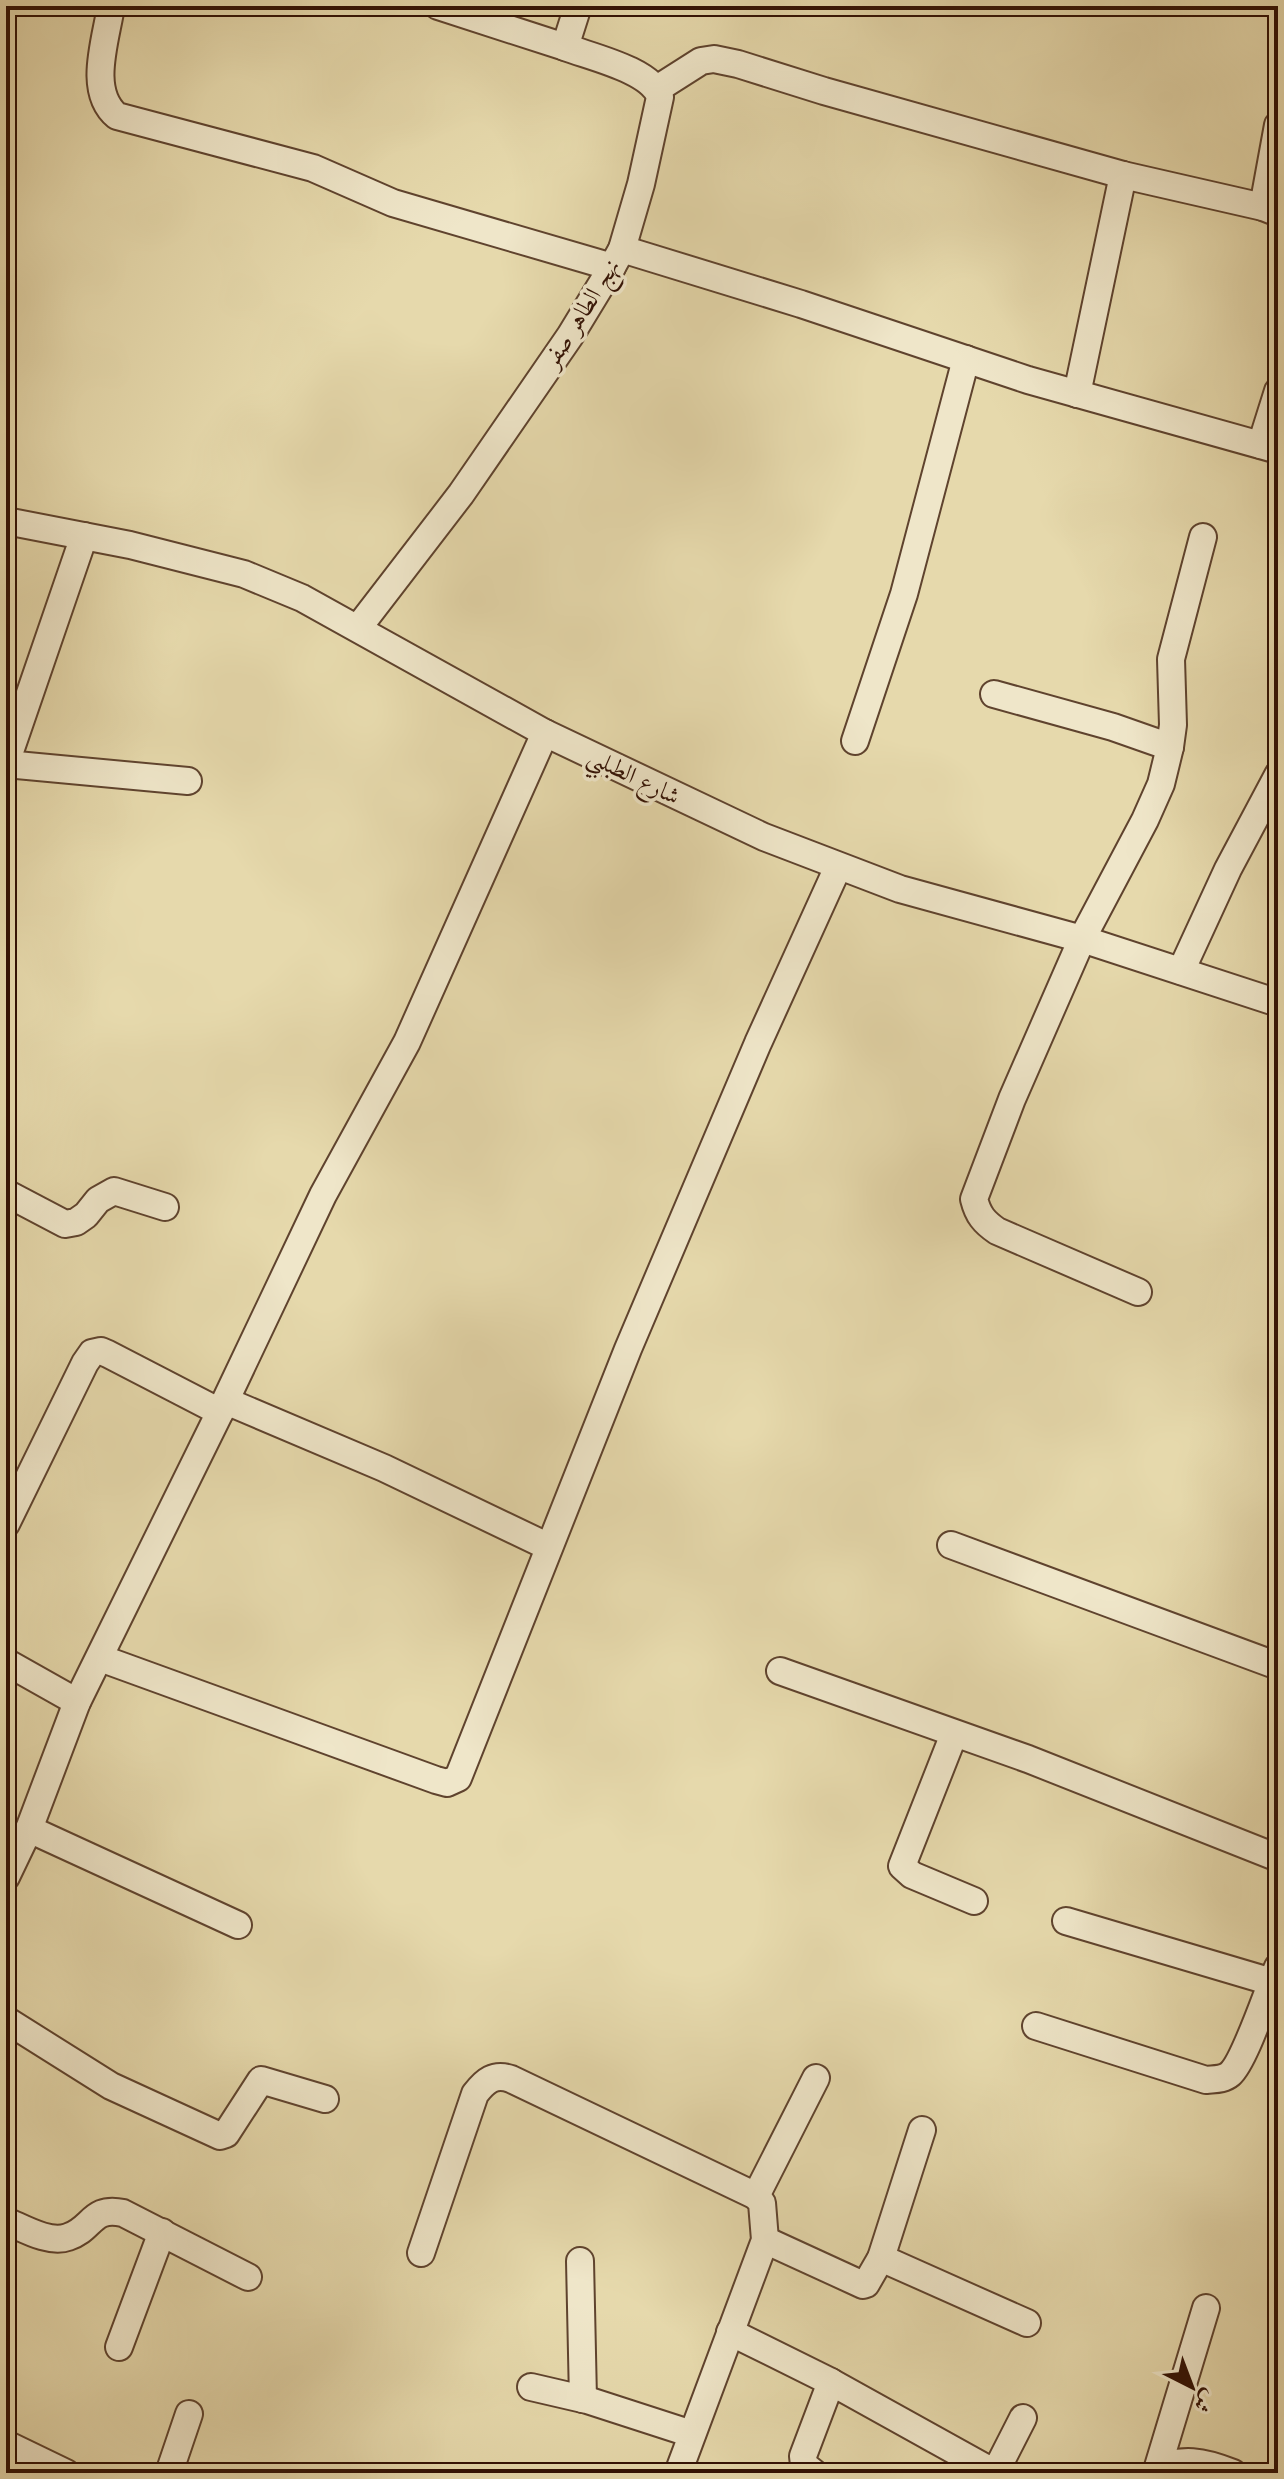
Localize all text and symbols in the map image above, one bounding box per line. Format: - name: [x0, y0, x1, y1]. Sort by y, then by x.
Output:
- street label: نهج الطاهر صفر: [538, 256, 631, 379]
- street label: شارع الطبلبي: [580, 745, 683, 817]
- north arrow: [1152, 2347, 1232, 2427]
- text: ش: [1189, 2385, 1220, 2416]

